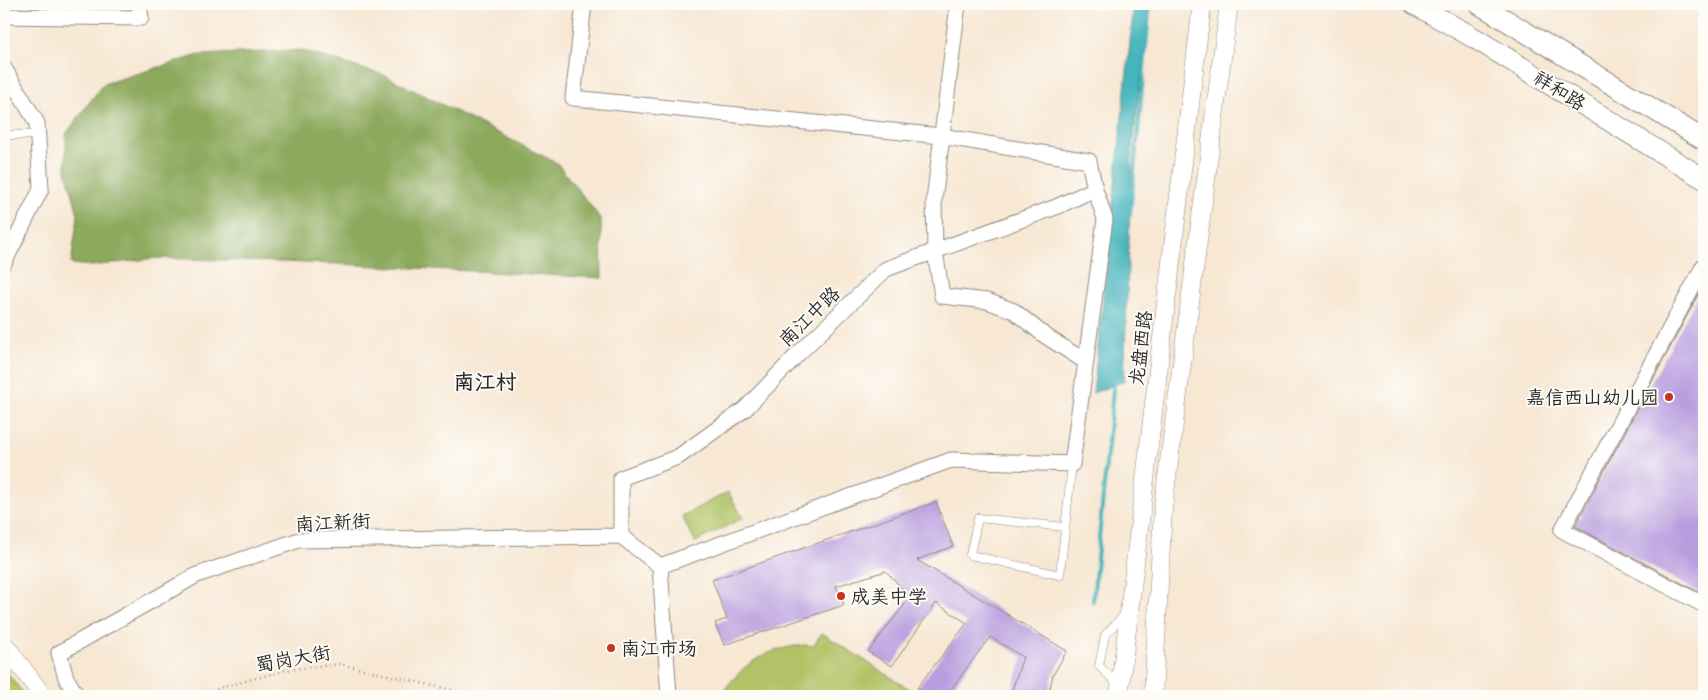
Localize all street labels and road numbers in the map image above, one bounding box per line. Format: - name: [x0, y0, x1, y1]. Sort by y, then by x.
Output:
- street label: 祥和路: [1529, 66, 1589, 115]
- street label: 南江中路: [775, 282, 845, 351]
- street label: 龙盘西路: [1125, 309, 1157, 387]
- street label: 南江新街: [295, 510, 372, 536]
- street label: 蜀岗大街: [254, 642, 333, 676]

